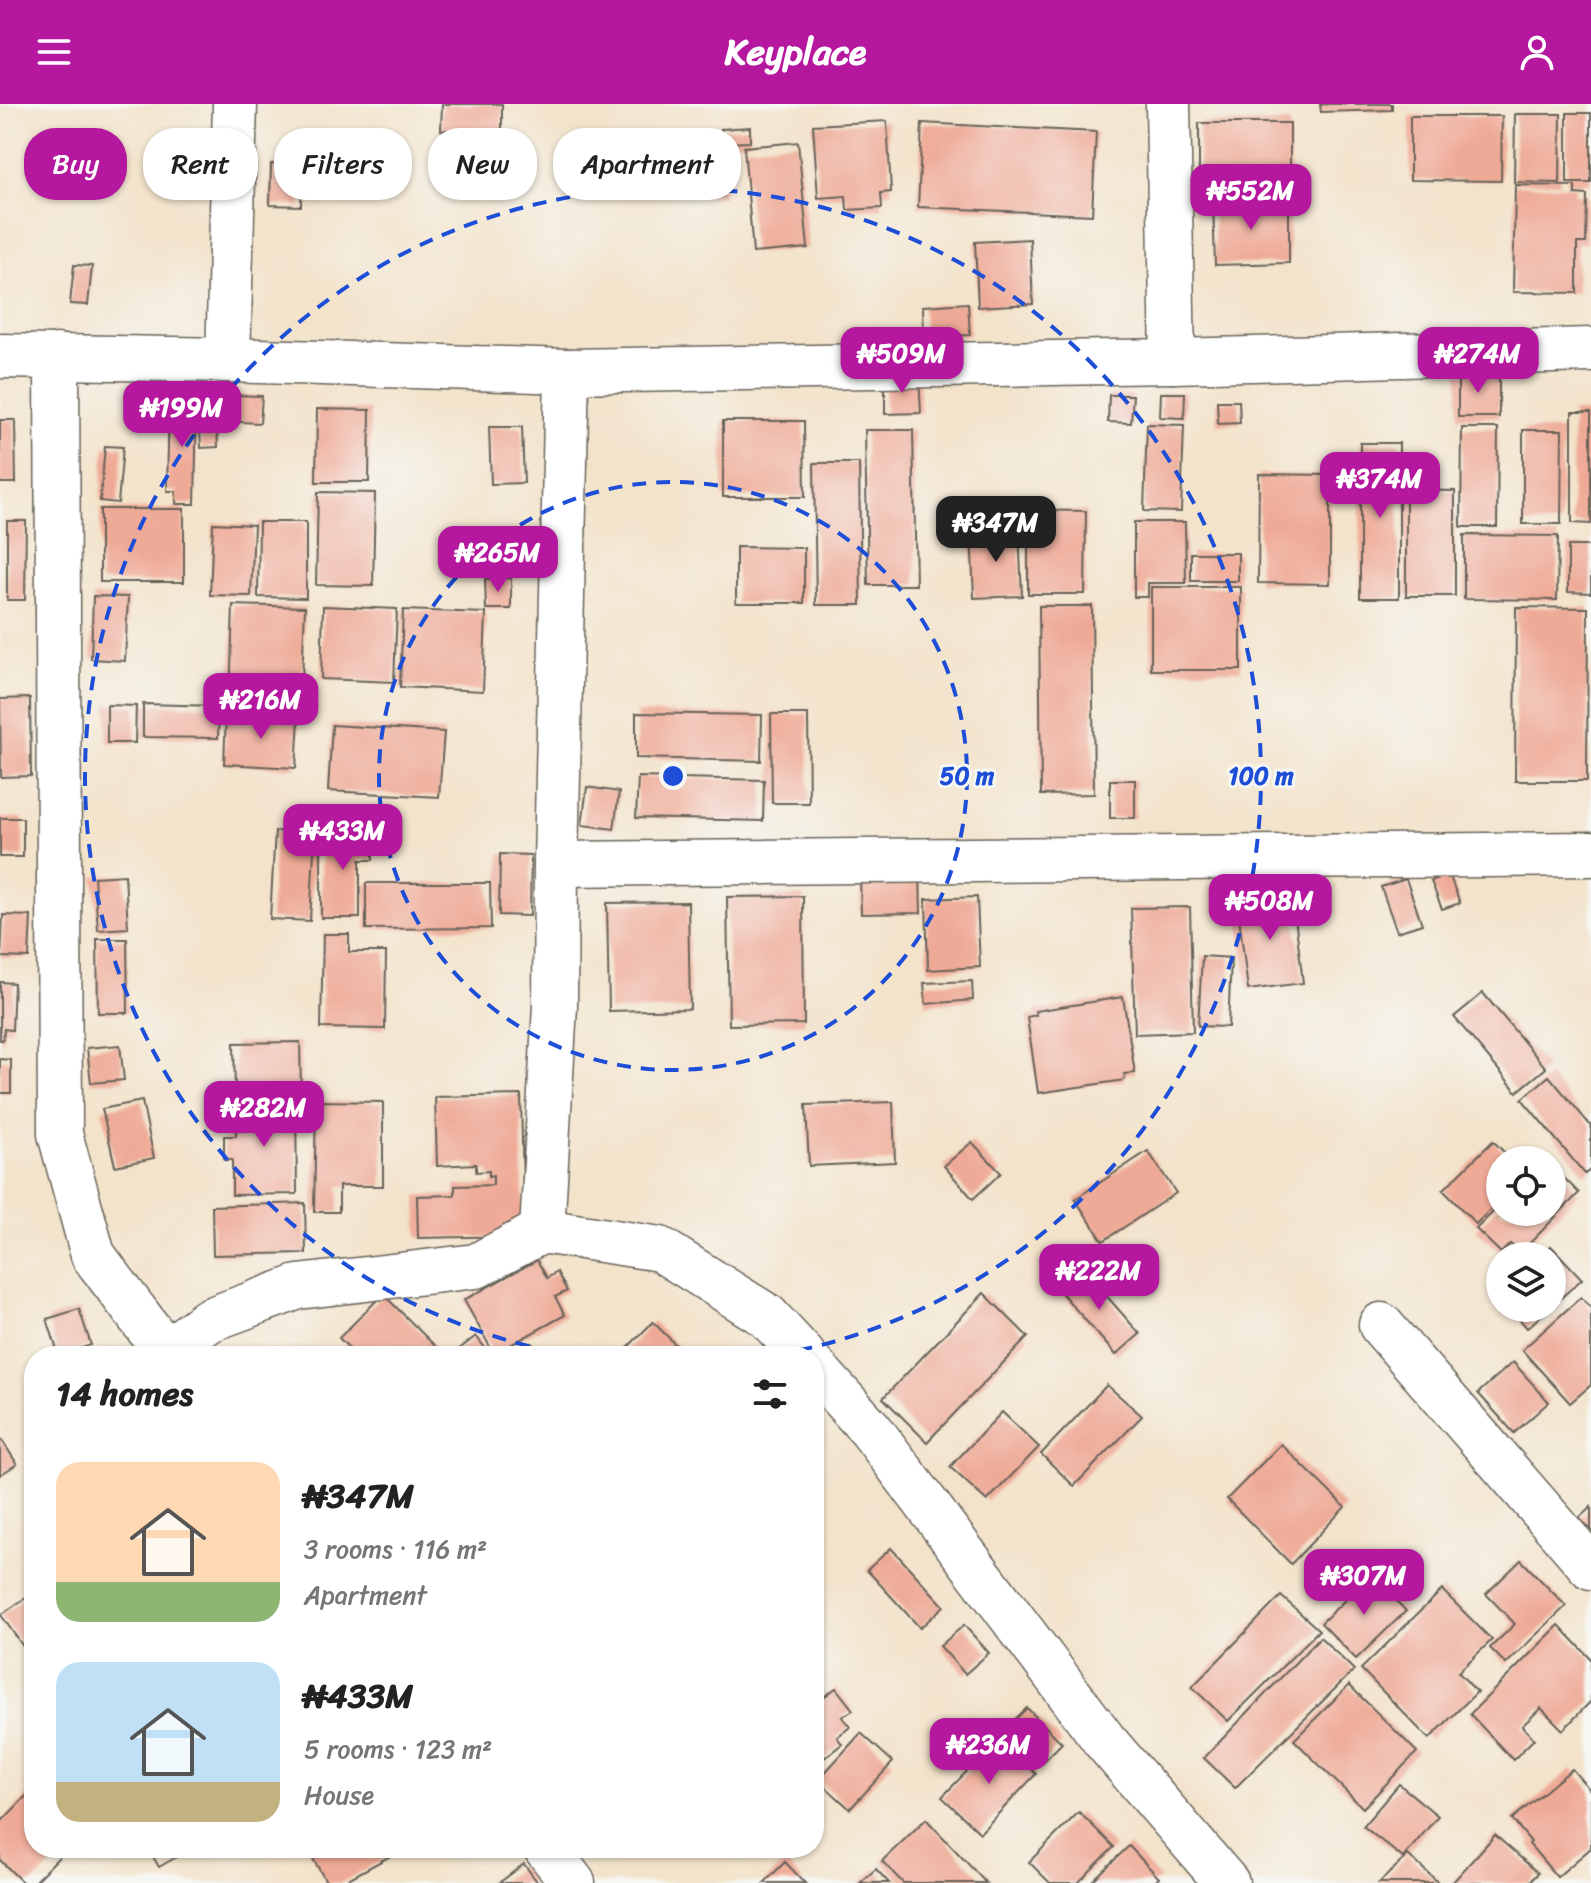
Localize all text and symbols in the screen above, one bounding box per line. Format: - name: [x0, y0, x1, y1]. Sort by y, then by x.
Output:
- text: Keyplace: [725, 20, 866, 84]
- icon: menu: [32, 30, 76, 74]
- icon: person: [1515, 30, 1559, 74]
- chip: Buy: [24, 128, 127, 200]
- chip: Rent: [143, 128, 258, 200]
- chip: Filters: [274, 128, 412, 200]
- chip: New: [428, 128, 537, 200]
- chip: Apartment: [553, 128, 741, 200]
- pin: ₦552M: [1195, 164, 1307, 232]
- text: ₦552M: [1208, 167, 1294, 213]
- pin: ₦509M: [846, 327, 958, 395]
- pin: ₦274M: [1422, 327, 1534, 395]
- text: ₦509M: [859, 330, 945, 376]
- text: ₦274M: [1436, 330, 1520, 376]
- pin: ₦199M: [126, 381, 238, 449]
- text: ₦199M: [141, 384, 223, 430]
- pin: ₦374M: [1324, 452, 1436, 520]
- text: ₦374M: [1338, 455, 1422, 501]
- pin: ₦347M: [940, 496, 1052, 564]
- text: ₦347M: [954, 499, 1038, 545]
- pin: ₦265M: [442, 526, 554, 594]
- text: ₦265M: [456, 529, 540, 575]
- pin: ₦216M: [205, 673, 317, 741]
- text: ₦216M: [221, 676, 301, 722]
- text: 50 m: [940, 755, 995, 797]
- text: 100 m: [1228, 755, 1294, 797]
- centre of rings: [659, 762, 687, 790]
- pin: ₦433M: [287, 804, 399, 872]
- text: ₦433M: [301, 807, 385, 853]
- pin: ₦508M: [1214, 874, 1326, 942]
- text: ₦508M: [1227, 877, 1313, 923]
- pin: ₦282M: [208, 1081, 320, 1149]
- text: ₦282M: [222, 1084, 306, 1130]
- map controls: [1486, 1146, 1566, 1322]
- button: locate: [1486, 1146, 1566, 1226]
- button: layers: [1486, 1242, 1566, 1322]
- pin: ₦222M: [1043, 1244, 1155, 1312]
- text: ₦222M: [1057, 1247, 1141, 1293]
- text: 14 homes: [56, 1364, 193, 1424]
- icon: filters: [748, 1372, 792, 1416]
- text: ₦347M: [304, 1466, 414, 1526]
- icon: home: [120, 1494, 216, 1590]
- text: 3 rooms · 116 m²: [304, 1526, 487, 1572]
- pin: ₦307M: [1308, 1549, 1420, 1617]
- text: ₦307M: [1322, 1552, 1406, 1598]
- text: Apartment: [304, 1572, 427, 1618]
- text: ₦433M: [304, 1666, 413, 1726]
- icon: home: [120, 1694, 216, 1790]
- pin: ₦236M: [933, 1718, 1045, 1786]
- text: ₦236M: [948, 1721, 1030, 1767]
- text: 5 rooms · 123 m²: [304, 1726, 492, 1772]
- text: House: [304, 1772, 374, 1818]

